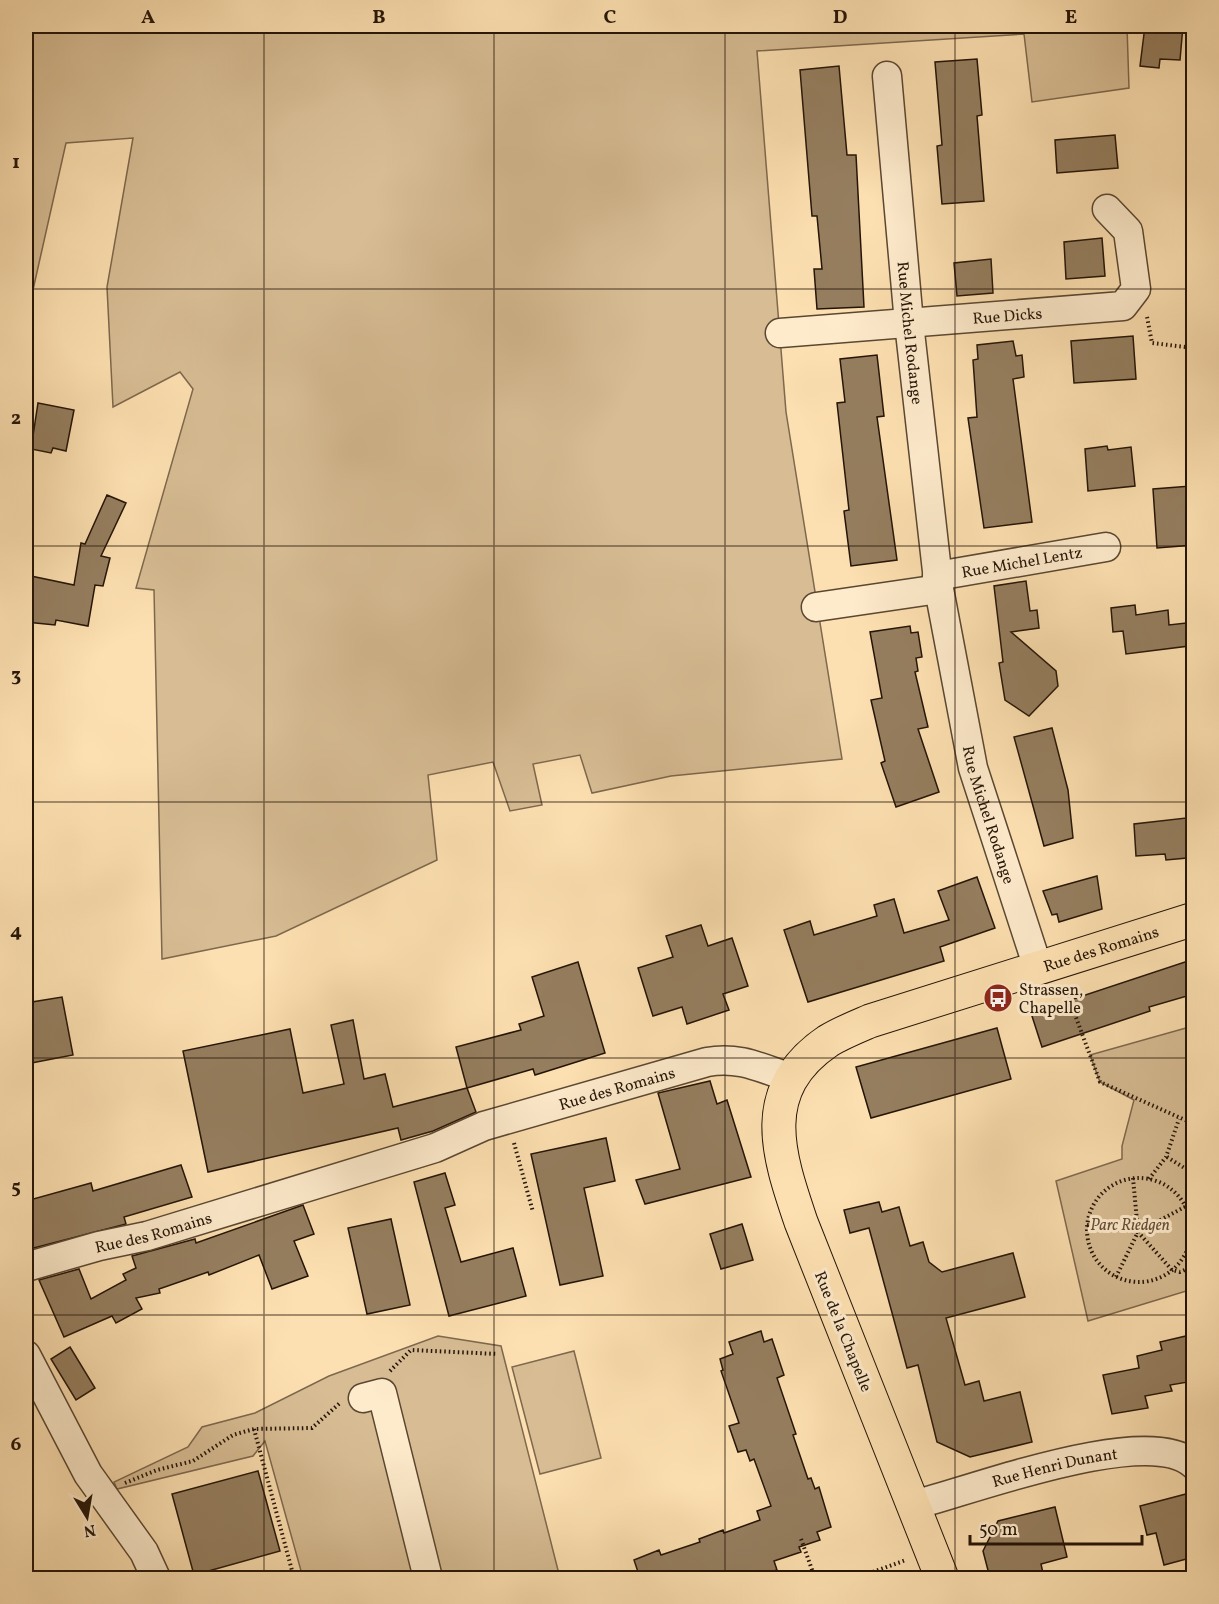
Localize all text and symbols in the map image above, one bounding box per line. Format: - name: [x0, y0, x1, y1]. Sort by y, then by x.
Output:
- text: A: [141, 4, 155, 32]
- text: B: [372, 4, 386, 32]
- text: C: [604, 4, 617, 32]
- text: D: [833, 4, 847, 32]
- text: E: [1065, 4, 1077, 32]
- text: 1: [12, 149, 20, 177]
- street label: Rue Michel Rodange: [891, 261, 927, 406]
- street label: Rue Dicks: [972, 303, 1043, 331]
- text: 2: [11, 405, 21, 433]
- street label: Rue Michel Lentz: [960, 542, 1084, 585]
- text: 3: [11, 662, 21, 690]
- street label: Rue Michel Rodange: [956, 744, 1019, 887]
- text: 4: [10, 918, 22, 946]
- street label: Rue des Romains: [1041, 922, 1162, 979]
- place label: Strassen, Chapelle: [1019, 980, 1083, 1020]
- bus stop icon: Strassen, Chapelle: [982, 982, 1014, 1014]
- street label: Rue des Romains: [557, 1063, 678, 1117]
- text: 5: [11, 1174, 21, 1202]
- street label: Rue des Romains: [93, 1208, 215, 1260]
- park label: Parc Riedgen: [1090, 1215, 1170, 1237]
- street label: Rue de la Chapelle: [808, 1268, 876, 1395]
- text: 6: [11, 1431, 22, 1459]
- street label: Rue Henri Dunant: [990, 1444, 1119, 1494]
- north arrow: [57, 1487, 117, 1547]
- scale bar: [970, 1508, 1142, 1546]
- text: N: [81, 1518, 97, 1542]
- text: 50 m: [979, 1518, 1018, 1543]

